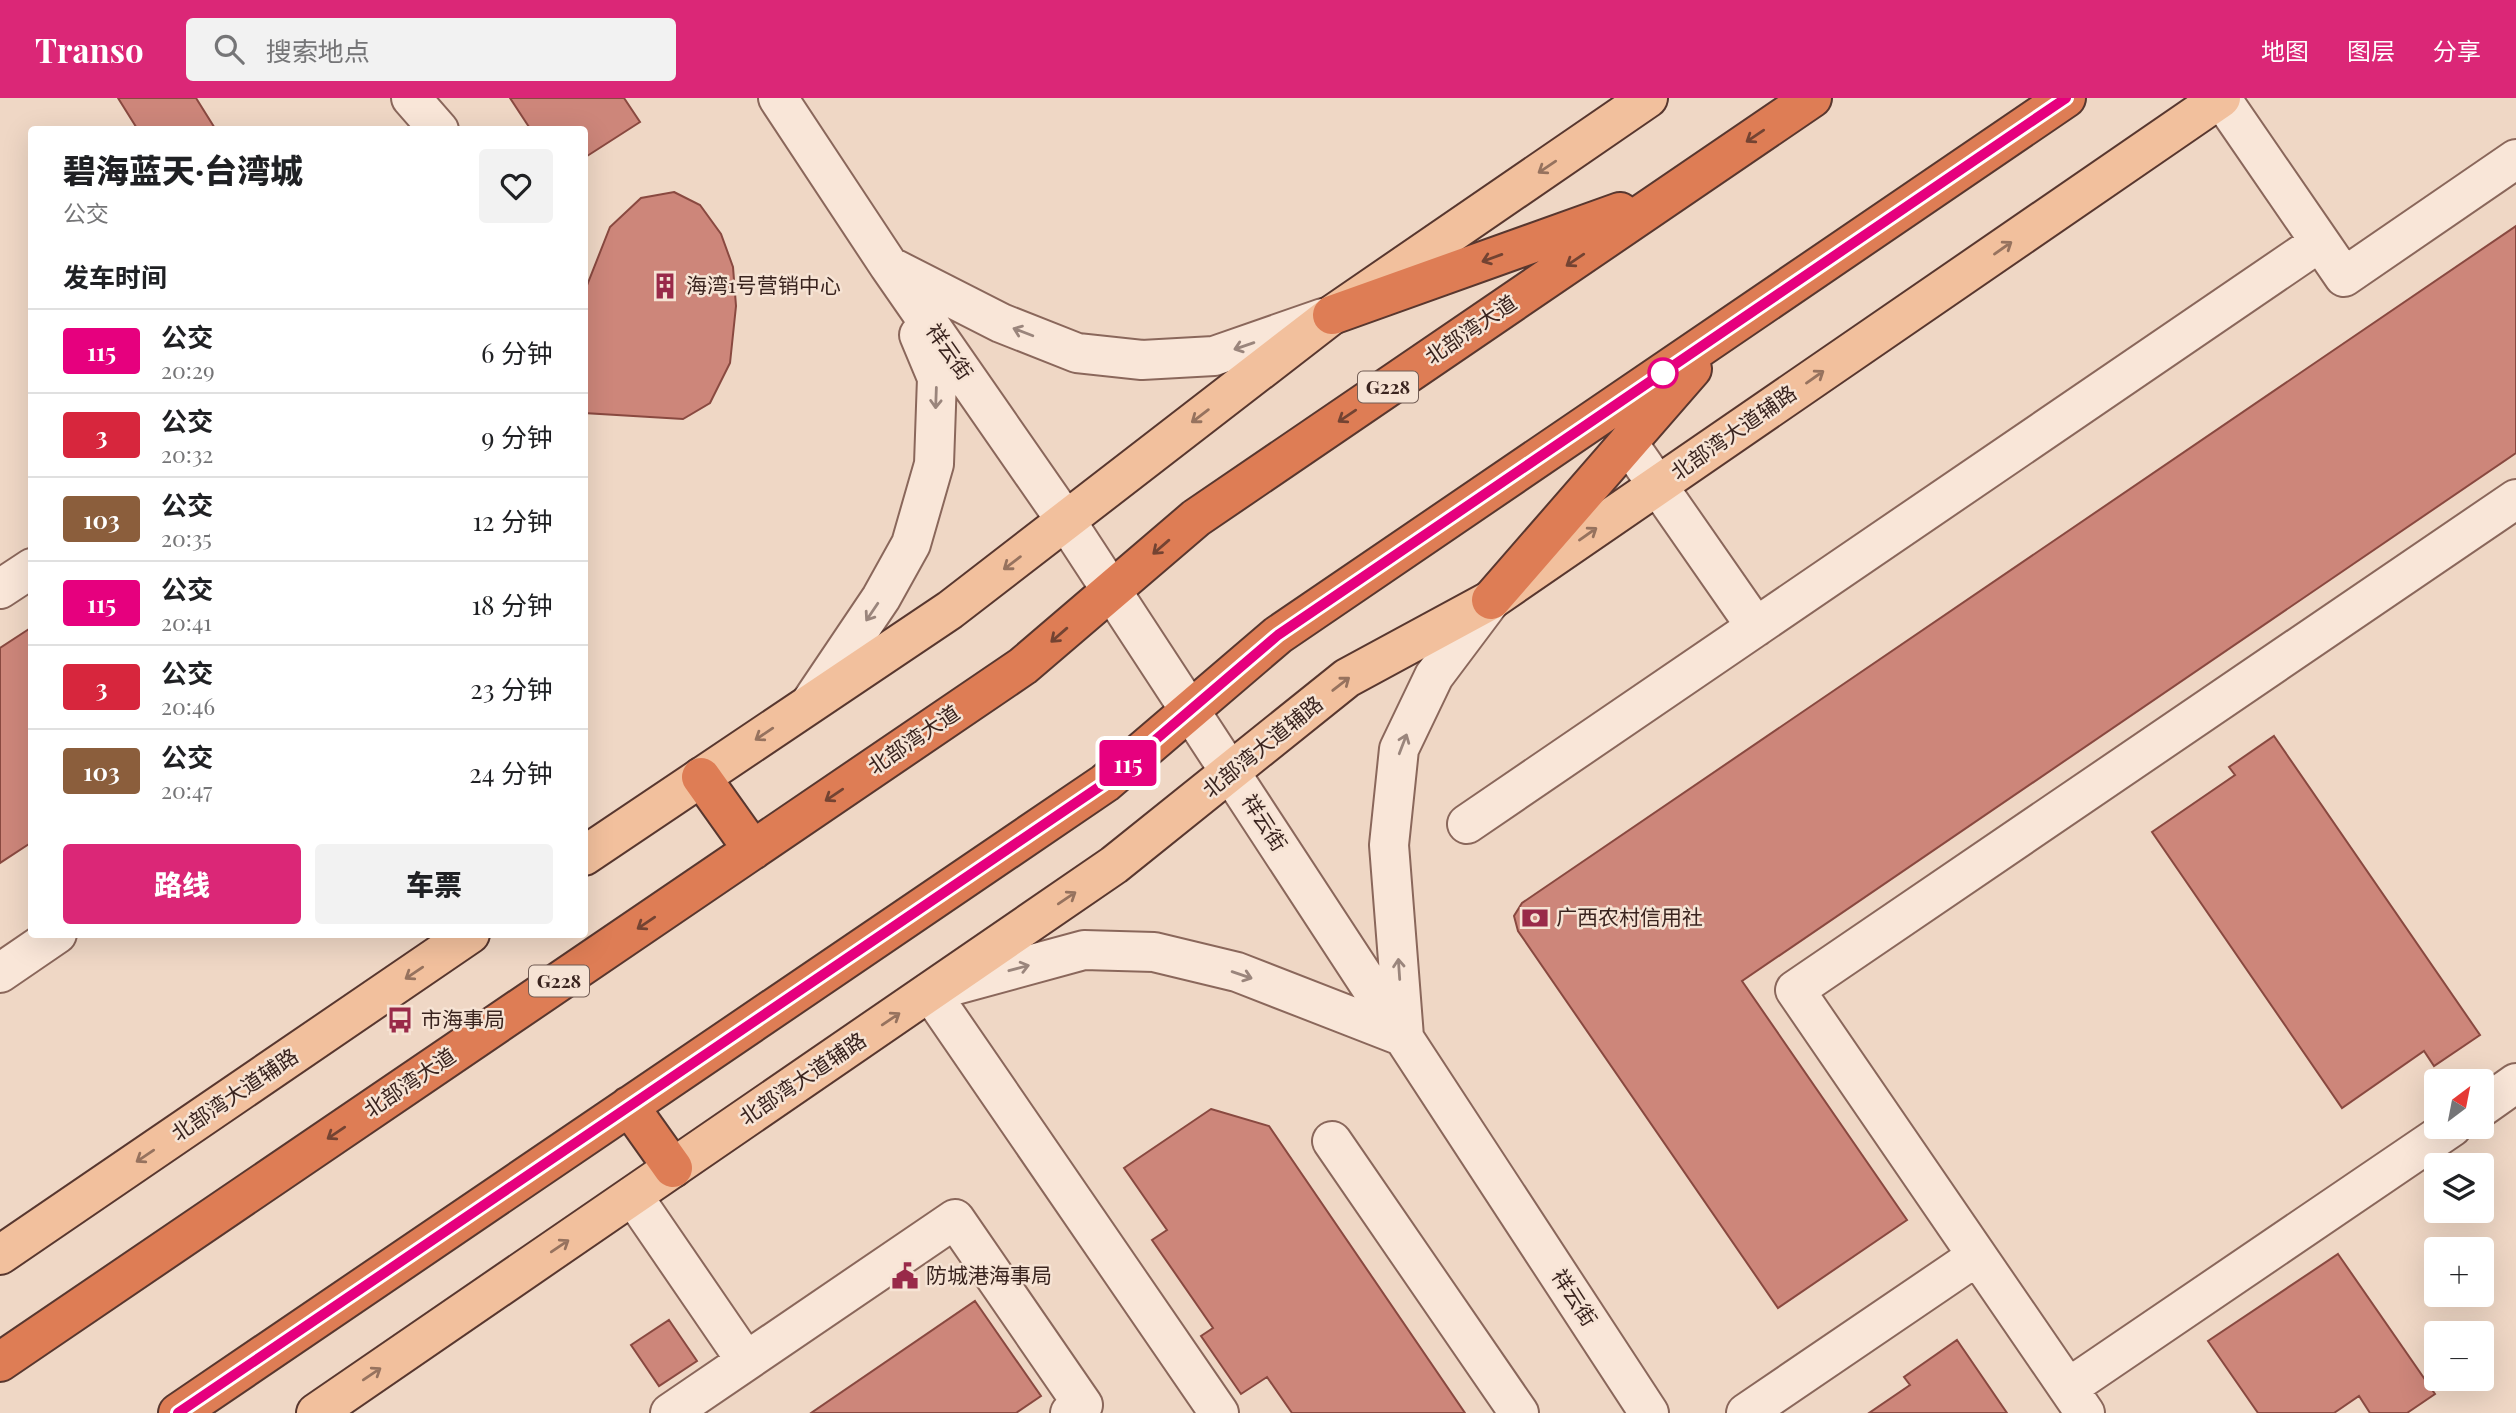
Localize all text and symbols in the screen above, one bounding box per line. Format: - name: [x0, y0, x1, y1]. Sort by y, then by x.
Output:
- search box: [186, 18, 676, 81]
- text: Transo: [35, 27, 144, 71]
- icon: search: [210, 30, 248, 68]
- text: 搜索地点: [266, 33, 370, 68]
- text: 地图: [2261, 34, 2309, 66]
- text: 图层: [2347, 34, 2395, 66]
- text: 分享: [2433, 34, 2481, 66]
- one-way arrow: [1746, 130, 1766, 144]
- text: 碧海蓝天·台湾城: [63, 147, 303, 191]
- button: heart: [479, 149, 553, 223]
- one-way arrow: [1538, 160, 1557, 174]
- text: 公交: [63, 197, 109, 228]
- one-way arrow: [1993, 241, 2012, 255]
- one-way arrow: [1482, 252, 1504, 265]
- one-way arrow: [1566, 253, 1585, 267]
- text: 发车时间: [63, 259, 167, 294]
- place label: 海湾1号营销中心: [686, 270, 841, 298]
- building icon: 海湾1号营销中心: [650, 271, 680, 301]
- street label: 北部湾大道: [1419, 287, 1521, 369]
- street label: 祥云街: [921, 317, 980, 385]
- text: 公交: [161, 319, 213, 354]
- one-way arrow: [1013, 324, 1035, 337]
- text: 115: [87, 335, 116, 367]
- text: 6 分钟: [481, 335, 553, 370]
- one-way arrow: [1234, 341, 1256, 353]
- text: 20:29: [161, 354, 215, 385]
- unlabelled marker: [1648, 358, 1678, 388]
- one-way arrow: [1805, 370, 1825, 384]
- road number: G228: [1358, 372, 1418, 402]
- street label: 北部湾大道辅路: [1665, 378, 1801, 485]
- one-way arrow: [930, 386, 943, 409]
- text: 公交: [161, 403, 213, 438]
- one-way arrow: [1191, 409, 1210, 423]
- one-way arrow: [1337, 409, 1357, 423]
- text: 3: [96, 419, 107, 451]
- text: 9 分钟: [481, 419, 553, 454]
- text: 20:32: [161, 438, 213, 469]
- text: 公交: [161, 487, 213, 522]
- text: 103: [83, 503, 120, 535]
- text: 12 分钟: [472, 503, 553, 538]
- text: 20:35: [161, 522, 212, 553]
- one-way arrow: [1578, 527, 1597, 541]
- one-way arrow: [1153, 539, 1171, 555]
- one-way arrow: [1003, 555, 1022, 570]
- text: 公交: [161, 571, 213, 606]
- text: 115: [87, 587, 116, 619]
- text: 18 分钟: [471, 587, 553, 622]
- one-way arrow: [865, 601, 879, 621]
- text: 20:41: [161, 606, 212, 637]
- one-way arrow: [1050, 627, 1068, 643]
- text: 公交: [161, 655, 213, 690]
- text: 3: [96, 671, 107, 703]
- text: 23 分钟: [470, 671, 553, 706]
- one-way arrow: [1331, 677, 1350, 691]
- street label: 北部湾大道辅路: [1196, 688, 1328, 803]
- text: 20:46: [161, 690, 215, 721]
- street label: 北部湾大道: [862, 697, 964, 779]
- one-way arrow: [755, 726, 774, 741]
- one-way arrow: [1397, 733, 1410, 755]
- text: 公交: [161, 739, 213, 774]
- line badge: 115: [1088, 740, 1168, 786]
- text: 115: [1113, 747, 1143, 779]
- text: 103: [83, 755, 120, 787]
- text: 24 分钟: [469, 755, 553, 790]
- text: 20:47: [161, 774, 212, 805]
- one-way arrow: [825, 787, 844, 802]
- street label: 祥云街: [1237, 788, 1295, 856]
- button: 路线: [63, 844, 301, 924]
- button: 车票: [315, 844, 553, 924]
- one-way arrow: [1057, 891, 1076, 905]
- place label: 广西农村信用社: [1556, 902, 1703, 930]
- bank icon: 广西农村信用社: [1520, 903, 1550, 933]
- one-way arrow: [636, 916, 656, 930]
- one-way arrow: [1392, 959, 1405, 981]
- one-way arrow: [1008, 961, 1030, 974]
- one-way arrow: [405, 966, 424, 980]
- road number: G228: [529, 966, 589, 996]
- one-way arrow: [1230, 970, 1252, 982]
- place label: 市海事局: [421, 1004, 505, 1032]
- bus stop icon: 市海事局: [385, 1005, 415, 1035]
- one-way arrow: [881, 1012, 900, 1026]
- street label: 北部湾大道辅路: [733, 1025, 871, 1130]
- street label: 北部湾大道: [358, 1040, 460, 1122]
- street label: 北部湾大道辅路: [165, 1041, 303, 1146]
- north arrow: [2424, 1069, 2494, 1139]
- map controls: [2424, 1069, 2494, 1391]
- one-way arrow: [327, 1126, 346, 1140]
- one-way arrow: [136, 1149, 155, 1164]
- button: layers: [2424, 1153, 2494, 1223]
- button: +: [2424, 1237, 2494, 1307]
- one-way arrow: [550, 1239, 569, 1253]
- place label: 防城港海事局: [926, 1260, 1052, 1288]
- public building icon: 防城港海事局: [890, 1261, 920, 1291]
- street label: 祥云街: [1547, 1263, 1605, 1331]
- button: −: [2424, 1321, 2494, 1391]
- one-way arrow: [362, 1367, 381, 1381]

